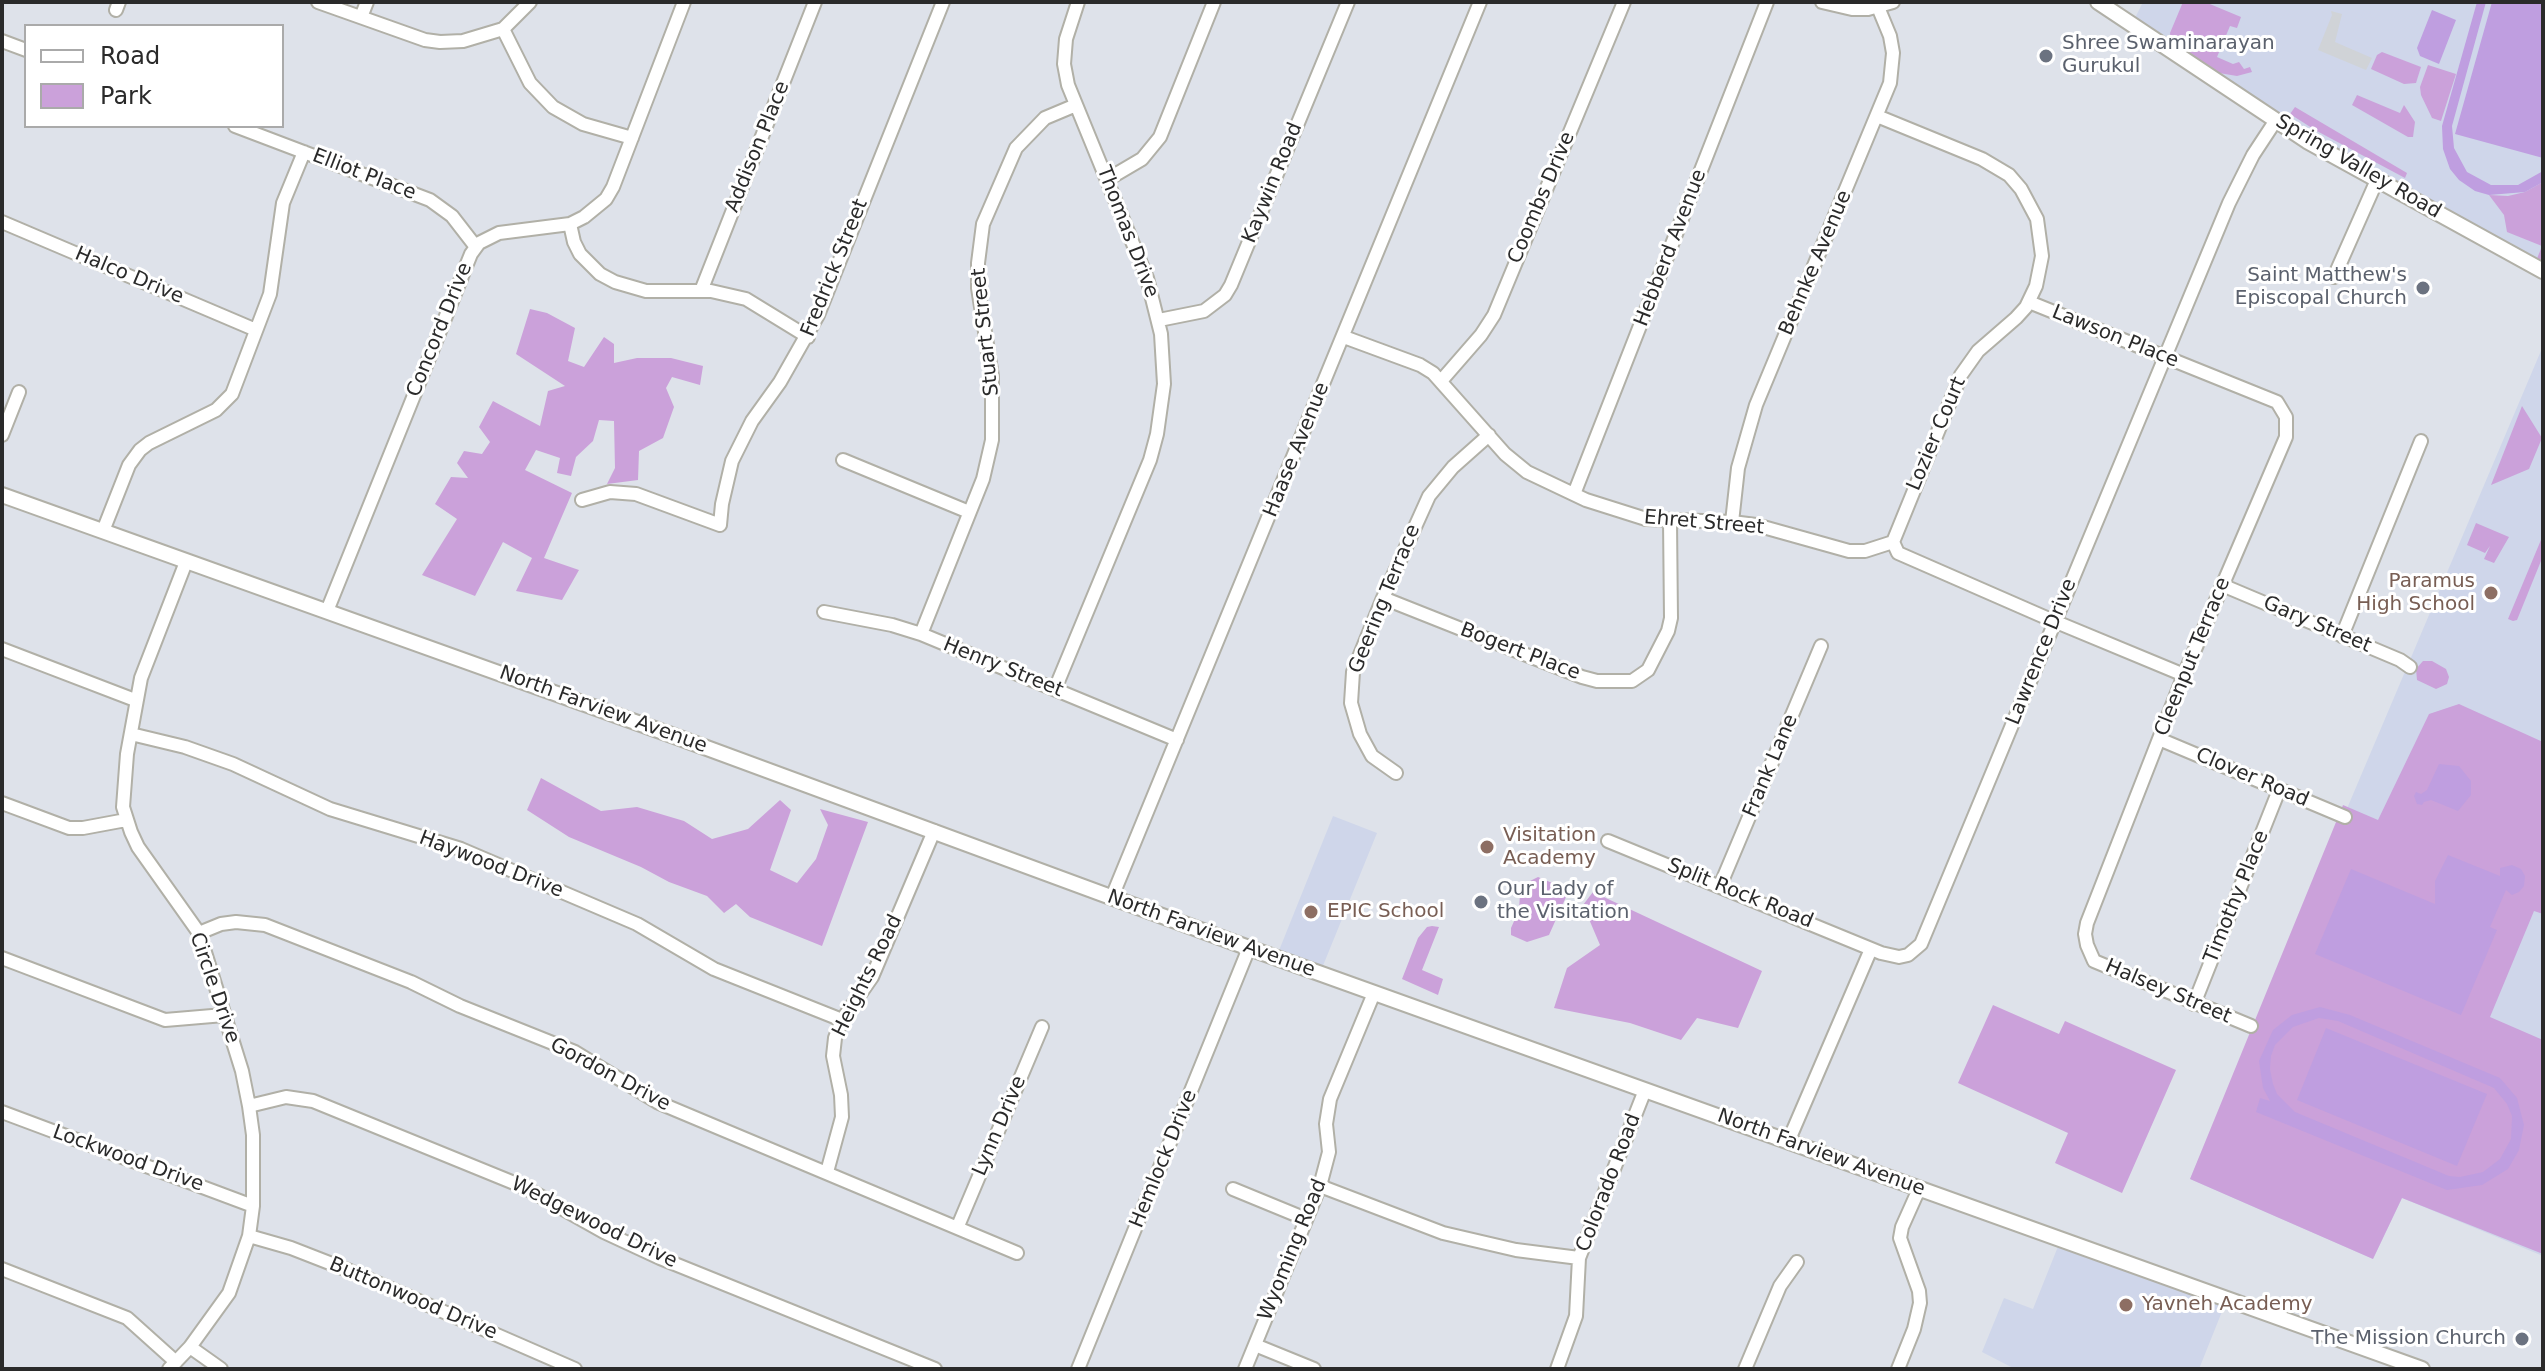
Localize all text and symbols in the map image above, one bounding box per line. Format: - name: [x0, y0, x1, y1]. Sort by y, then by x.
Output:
- legend: [24, 24, 284, 128]
- place label: Shree Swaminarayan Gurukul: [2062, 32, 2275, 79]
- text: Road: [100, 42, 160, 70]
- marker: Shree Swaminarayan Gurukul: [2037, 47, 2055, 65]
- street label: Addison Place: [721, 78, 795, 216]
- text: Park: [100, 82, 152, 110]
- street label: Spring Valley Road: [2271, 110, 2445, 224]
- street label: Kaywin Road: [1238, 119, 1308, 247]
- street label: Coombs Drive: [1503, 129, 1581, 267]
- street label: Elliot Place: [309, 144, 419, 206]
- street label: Thomas Drive: [1091, 163, 1163, 301]
- street label: Hebberd Avenue: [1630, 166, 1712, 330]
- street label: Behnke Avenue: [1775, 187, 1857, 339]
- street label: Fredrick Street: [796, 196, 874, 340]
- street label: Halco Drive: [71, 242, 187, 310]
- street label: Concord Drive: [402, 260, 478, 400]
- place label: Saint Matthew's Episcopal Church: [2235, 264, 2407, 311]
- street label: Stuart Street: [967, 267, 1005, 397]
- marker: Saint Matthew's Episcopal Church: [2414, 279, 2432, 297]
- street label: Lawson Place: [2048, 301, 2182, 373]
- street label: Lozier Court: [1902, 374, 1972, 494]
- street label: Haase Avenue: [1259, 379, 1335, 521]
- street label: Ehret Street: [1643, 506, 1765, 540]
- street label: Geering Terrace: [1344, 521, 1426, 677]
- place label: Paramus High School: [2356, 570, 2475, 617]
- street label: Cleenput Terrace: [2150, 574, 2236, 740]
- street label: Lawrence Drive: [2002, 575, 2082, 729]
- marker: Paramus High School: [2482, 584, 2500, 602]
- street label: Gary Street: [2259, 591, 2375, 659]
- street label: Bogert Place: [1457, 618, 1583, 686]
- street label: Henry Street: [940, 633, 1066, 703]
- street label: North Farview Avenue: [496, 661, 710, 759]
- street label: Frank Lane: [1739, 711, 1803, 821]
- street label: Clover Road: [2192, 743, 2312, 813]
- place label: Visitation Academy: [1503, 824, 1596, 871]
- street label: Haywood Drive: [416, 827, 566, 903]
- street label: Timothy Place: [2200, 827, 2274, 967]
- marker: Visitation Academy: [1478, 838, 1496, 856]
- street label: Split Rock Road: [1664, 854, 1816, 934]
- place label: Our Lady of the Visitation: [1497, 878, 1629, 925]
- street label: North Farview Avenue: [1104, 885, 1318, 983]
- marker: Our Lady of the Visitation: [1472, 893, 1490, 911]
- place label: EPIC School: [1327, 900, 1444, 924]
- marker: EPIC School: [1302, 903, 1320, 921]
- street label: Heights Road: [828, 911, 908, 1041]
- street label: Circle Drive: [184, 929, 244, 1047]
- street label: Halsey Street: [2101, 955, 2235, 1029]
- street label: Gordon Drive: [546, 1033, 674, 1117]
- street label: Lynn Drive: [968, 1072, 1032, 1180]
- street label: Hemlock Drive: [1125, 1086, 1203, 1232]
- street label: North Farview Avenue: [1714, 1104, 1928, 1202]
- street label: Colorado Road: [1572, 1111, 1646, 1255]
- street label: Lockwood Drive: [49, 1121, 207, 1197]
- street label: Wedgewood Drive: [507, 1172, 681, 1274]
- street label: Wyoming Road: [1254, 1176, 1332, 1324]
- street label: Buttonwood Drive: [325, 1253, 501, 1345]
- place label: Yavneh Academy: [2142, 1293, 2312, 1317]
- marker: Yavneh Academy: [2117, 1296, 2135, 1314]
- place label: The Mission Church: [2311, 1327, 2506, 1351]
- marker: The Mission Church: [2513, 1330, 2531, 1348]

